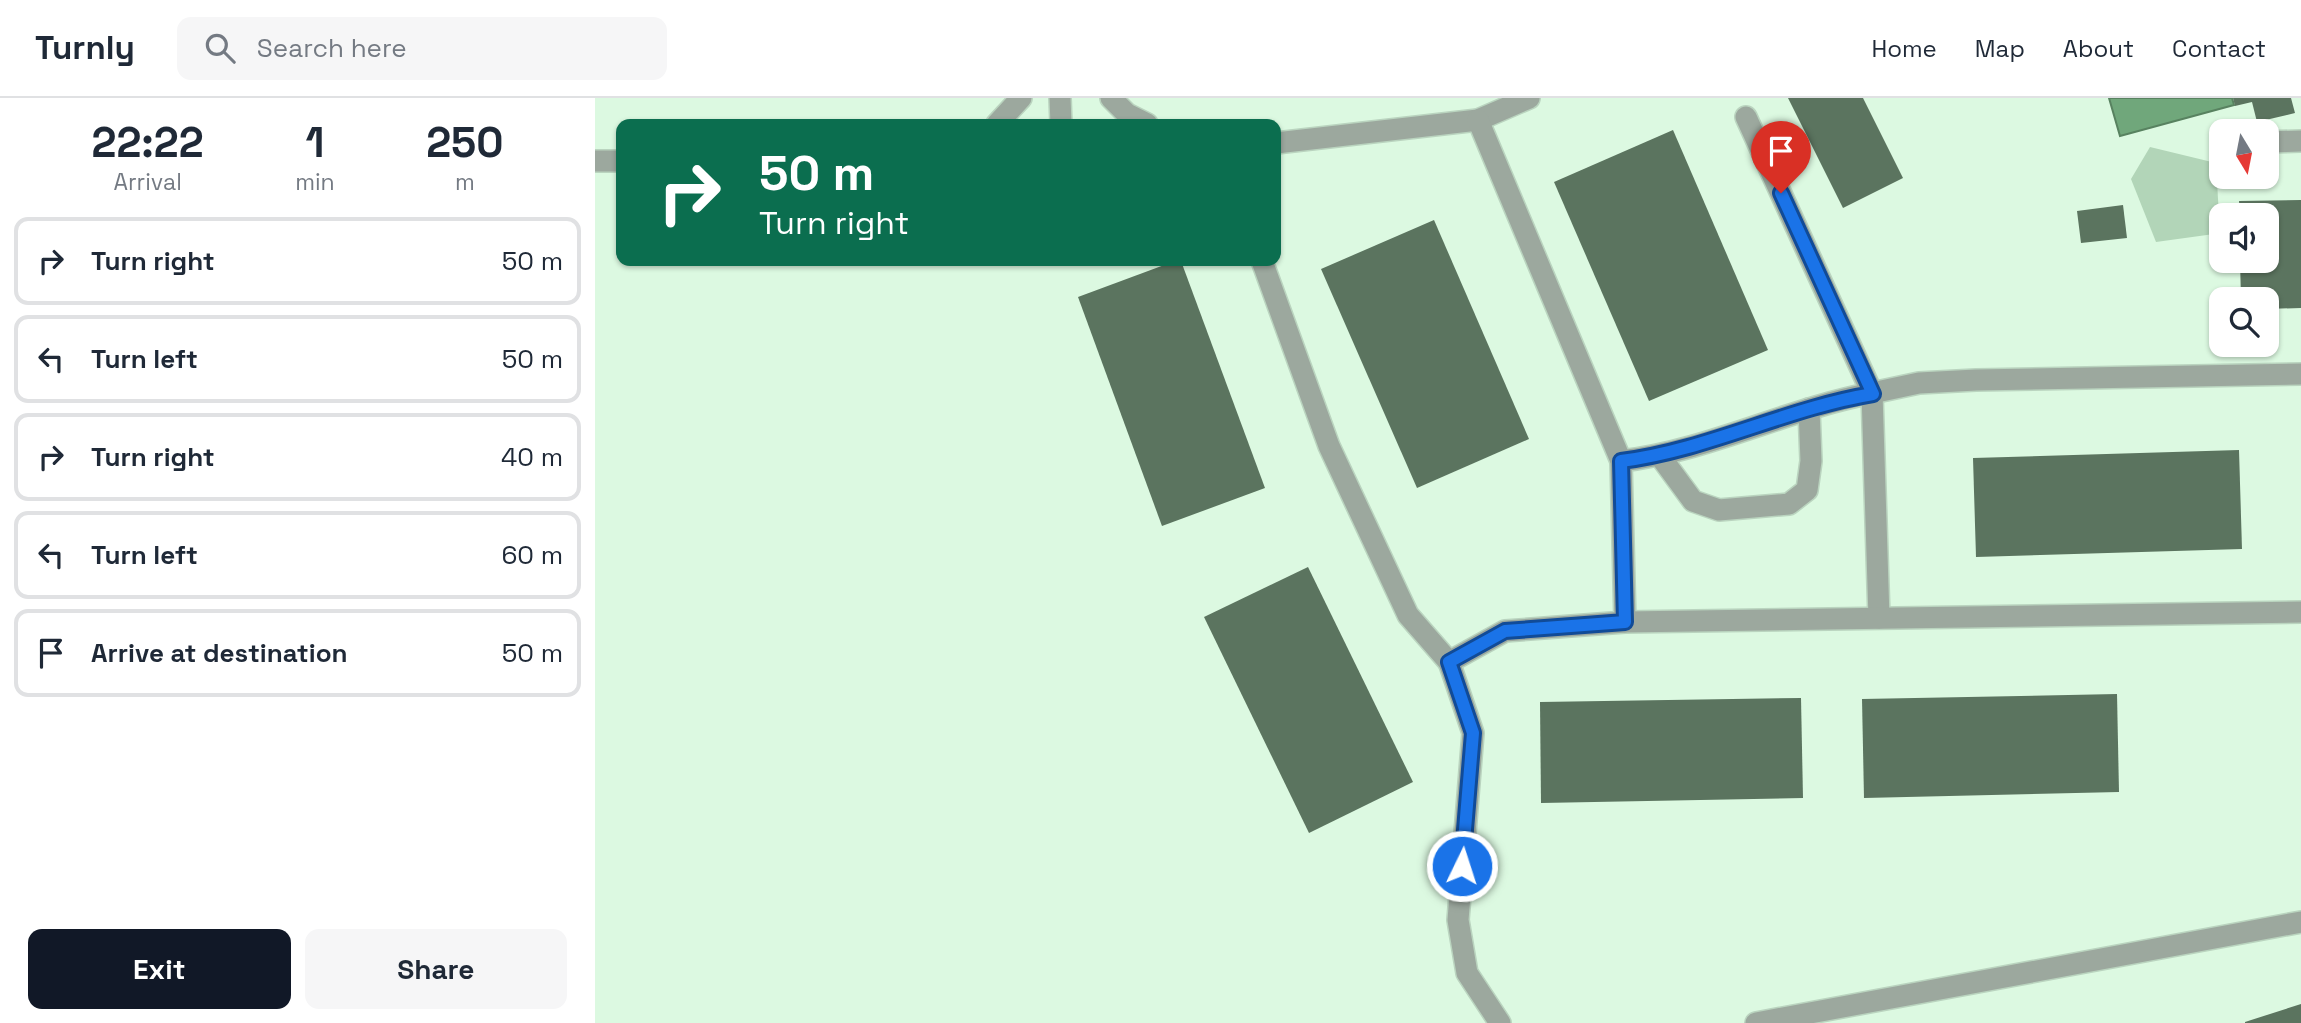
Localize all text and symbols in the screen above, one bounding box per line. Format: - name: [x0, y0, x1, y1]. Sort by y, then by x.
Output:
- search box: [177, 17, 667, 80]
- text: Turnly: [35, 27, 135, 69]
- icon: search: [201, 29, 239, 67]
- text: Search here: [257, 31, 407, 65]
- text: Home: [1871, 33, 1937, 64]
- text: Map: [1975, 33, 2025, 64]
- text: About: [2063, 33, 2134, 64]
- text: Contact: [2172, 33, 2266, 64]
- text: 22:22: [91, 116, 204, 169]
- text: 1: [305, 116, 324, 169]
- text: 250: [426, 116, 504, 169]
- north arrow: [2209, 119, 2279, 189]
- map controls: [2209, 119, 2279, 357]
- pin: [1751, 121, 1811, 193]
- icon: arrive: [1762, 132, 1800, 170]
- text: 50 m: [759, 142, 874, 204]
- icon: right: [644, 147, 735, 238]
- text: Arrival: [113, 167, 182, 197]
- text: min: [295, 167, 335, 197]
- text: m: [455, 167, 475, 197]
- text: Turn right: [759, 203, 909, 243]
- button: sound: [2209, 203, 2279, 273]
- icon: right: [32, 242, 70, 280]
- text: Turn right: [91, 244, 215, 278]
- text: 50 m: [502, 244, 563, 278]
- button: search: [2209, 287, 2279, 357]
- icon: left: [32, 340, 70, 378]
- text: Turn left: [91, 342, 198, 376]
- text: 50 m: [502, 342, 563, 376]
- icon: right: [32, 438, 70, 476]
- text: Turn right: [91, 440, 215, 474]
- text: 40 m: [501, 440, 563, 474]
- icon: left: [32, 536, 70, 574]
- text: Turn left: [91, 538, 198, 572]
- text: 60 m: [501, 538, 563, 572]
- icon: arrive: [32, 634, 70, 672]
- text: Arrive at destination: [91, 636, 348, 670]
- text: 50 m: [502, 636, 563, 670]
- position arrow: [1425, 829, 1499, 903]
- button: Exit: [28, 929, 291, 1009]
- button: Share: [305, 929, 567, 1009]

